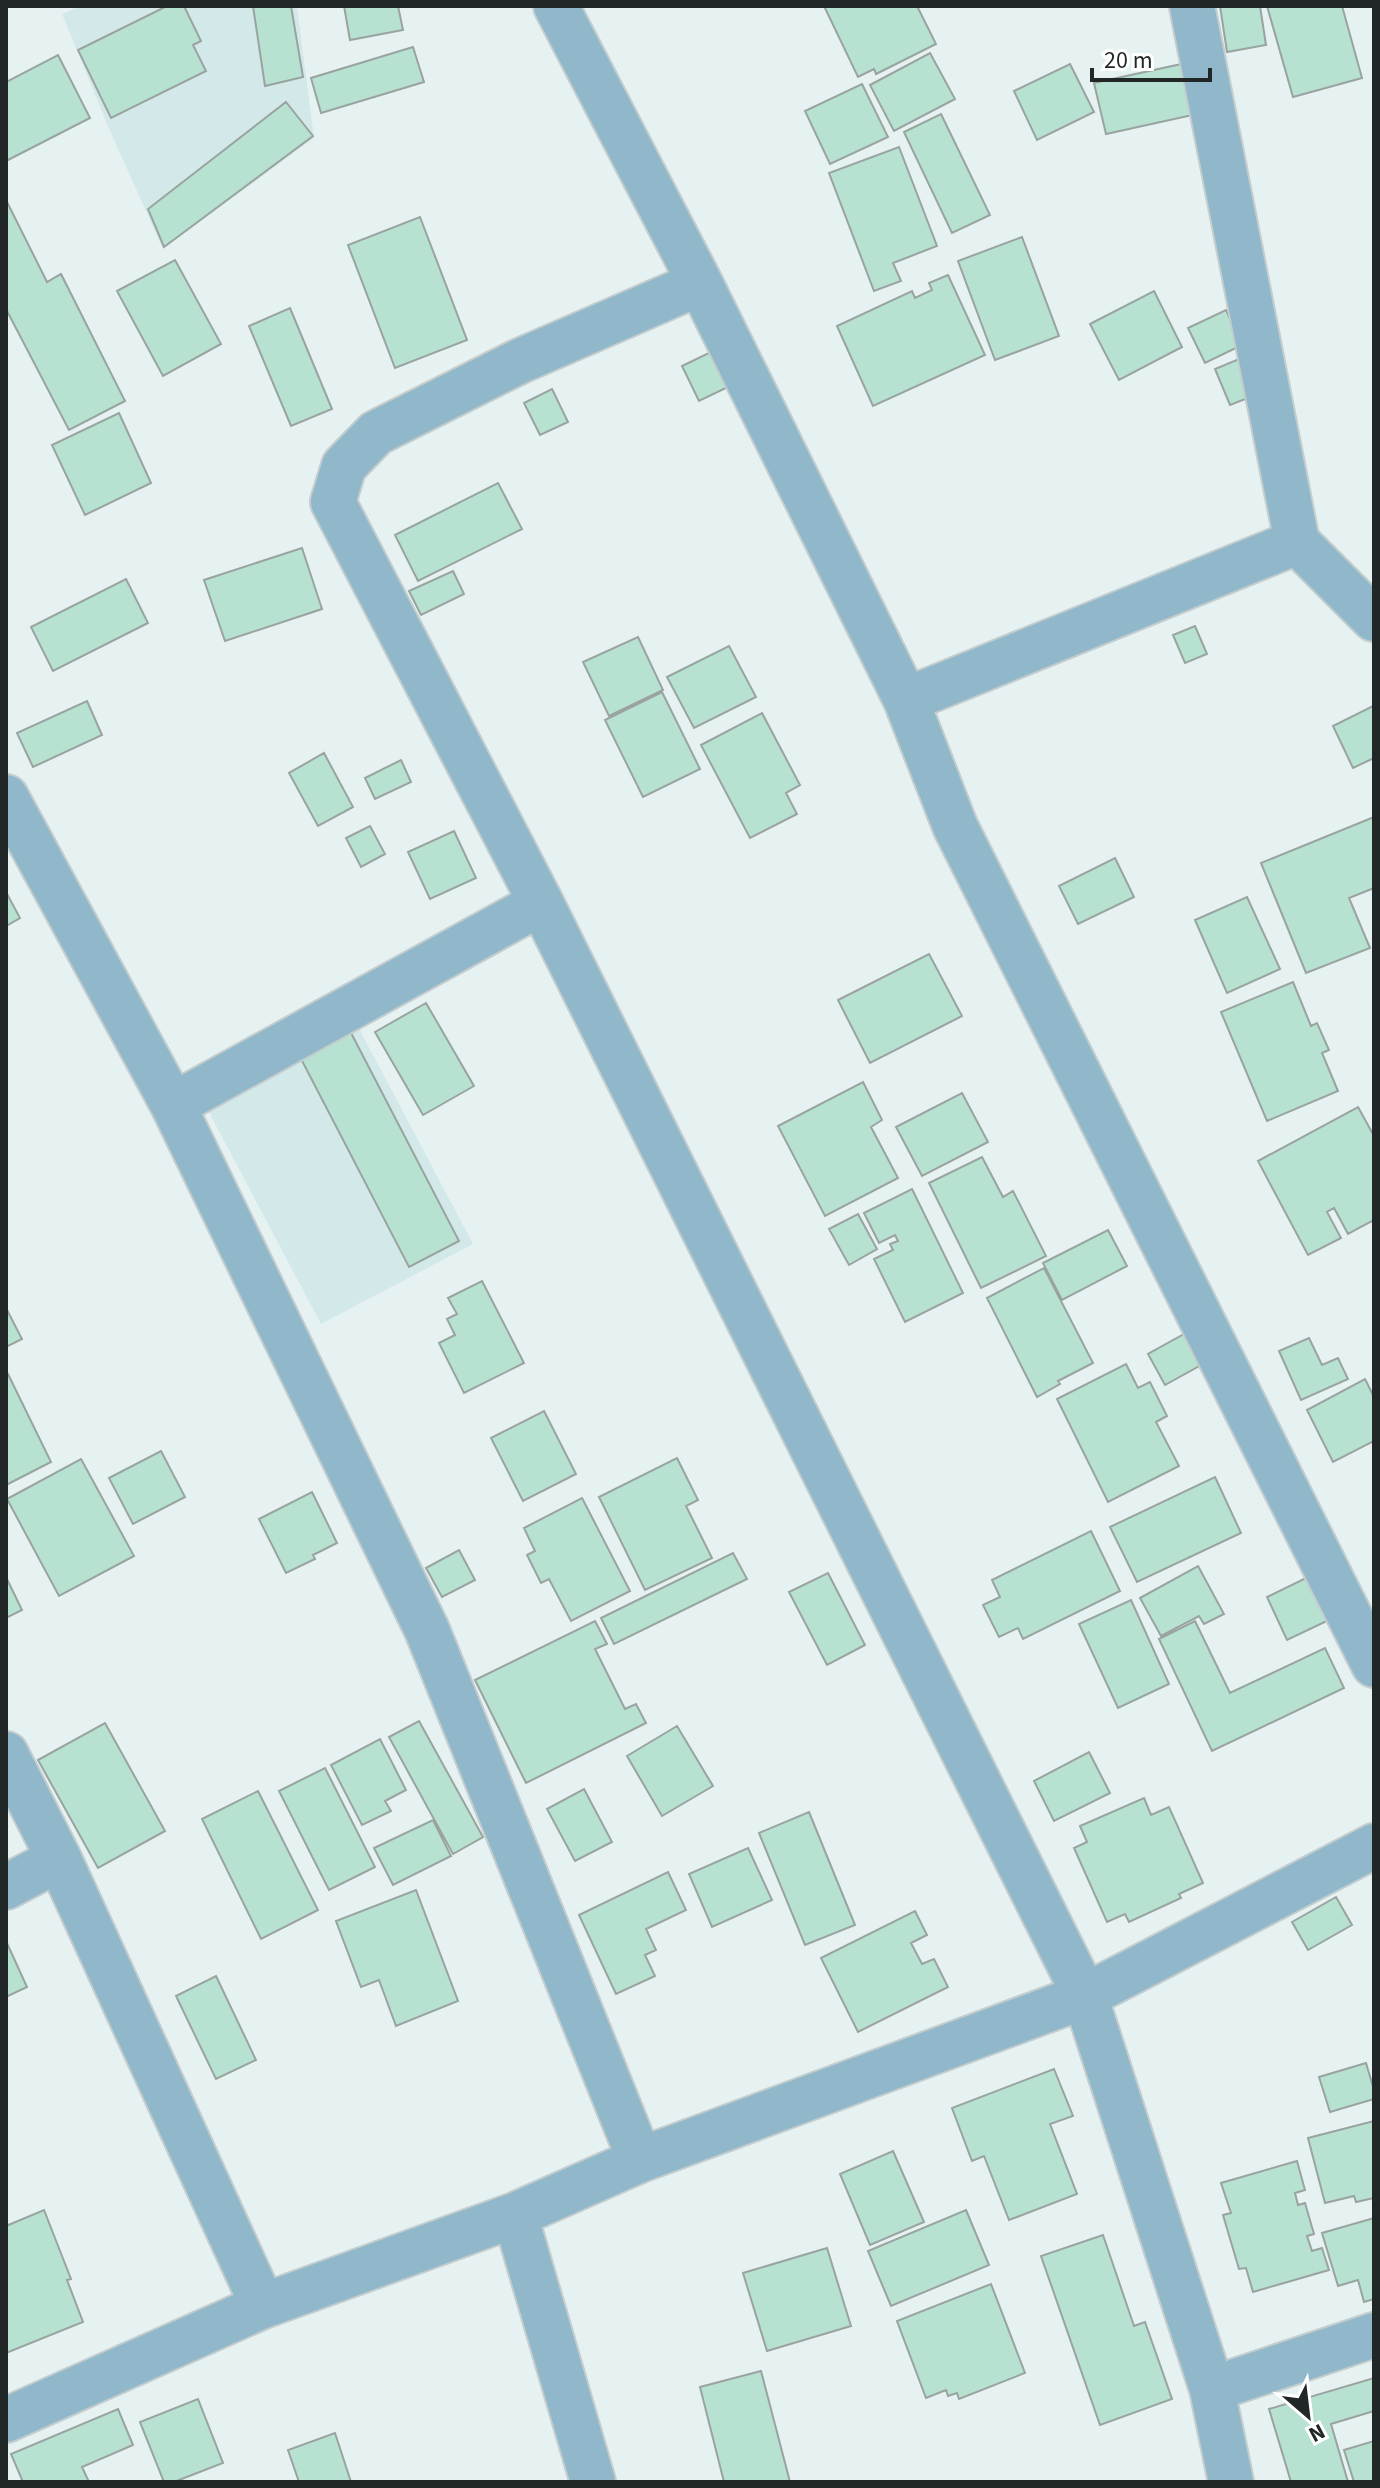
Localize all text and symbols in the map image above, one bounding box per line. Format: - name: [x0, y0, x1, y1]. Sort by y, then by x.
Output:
- scale bar: [1092, 32, 1210, 82]
- text: 20 m: [1104, 43, 1153, 78]
- north arrow: [1268, 2376, 1348, 2456]
- text: N: [1303, 2415, 1331, 2450]

